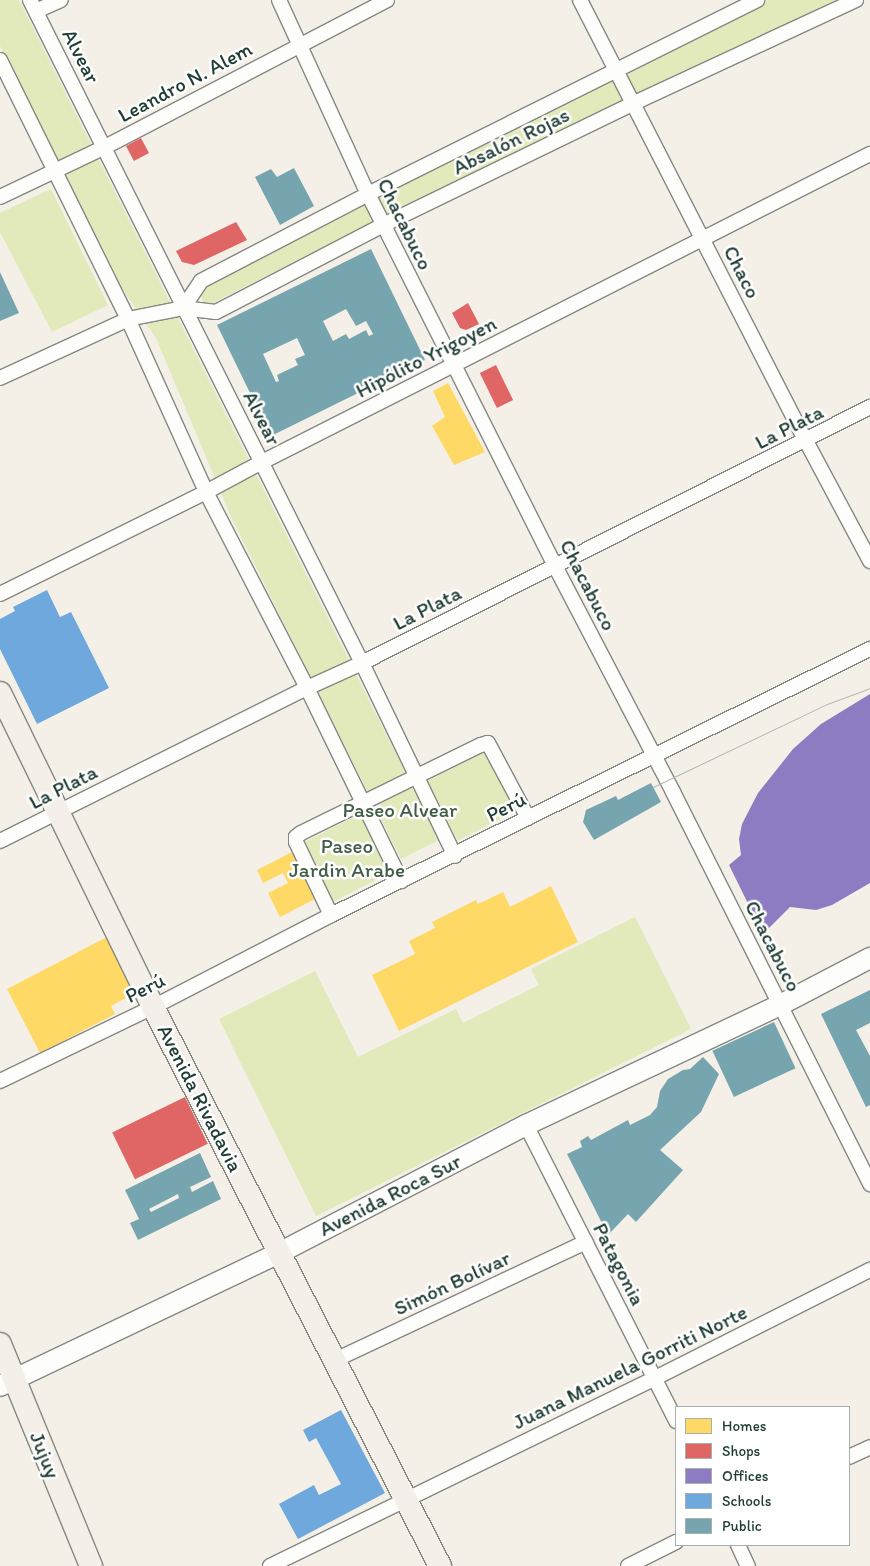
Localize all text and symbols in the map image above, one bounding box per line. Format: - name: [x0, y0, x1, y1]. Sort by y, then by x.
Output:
- street label: Alvear: [57, 25, 105, 87]
- street label: Leandro N. Alem: [114, 36, 256, 128]
- street label: Absalón Rojas: [449, 102, 573, 180]
- street label: Chacabuco: [372, 174, 438, 274]
- street label: Chaco: [718, 241, 766, 303]
- street label: Hipólito Yrigoyen: [351, 311, 501, 403]
- street label: Alvear: [238, 387, 286, 449]
- street label: La Plata: [751, 399, 827, 455]
- street label: Chacabuco: [554, 535, 622, 635]
- street label: La Plata: [389, 580, 465, 636]
- street label: La Plata: [25, 759, 101, 815]
- street label: Perú: [482, 786, 530, 828]
- park label: Paseo Alvear: [343, 797, 457, 823]
- park label: Paseo Jardin Arabe: [289, 833, 405, 883]
- street label: Chacabuco: [739, 896, 807, 996]
- street label: Perú: [121, 967, 169, 1009]
- street label: Avenida Rivadavia: [152, 1020, 248, 1176]
- street label: Avenida Roca Sur: [315, 1148, 465, 1242]
- street label: Patagonia: [587, 1218, 651, 1310]
- street label: Simón Bolívar: [390, 1245, 514, 1321]
- street label: Juana Manuela Gorriti Norte: [509, 1299, 751, 1435]
- legend: [675, 1406, 850, 1546]
- text: Homes: [722, 1417, 766, 1435]
- street label: Jujuy: [24, 1428, 66, 1482]
- text: Shops: [722, 1442, 760, 1460]
- text: Offices: [722, 1467, 769, 1485]
- text: Schools: [722, 1492, 771, 1510]
- text: Public: [722, 1517, 762, 1535]

